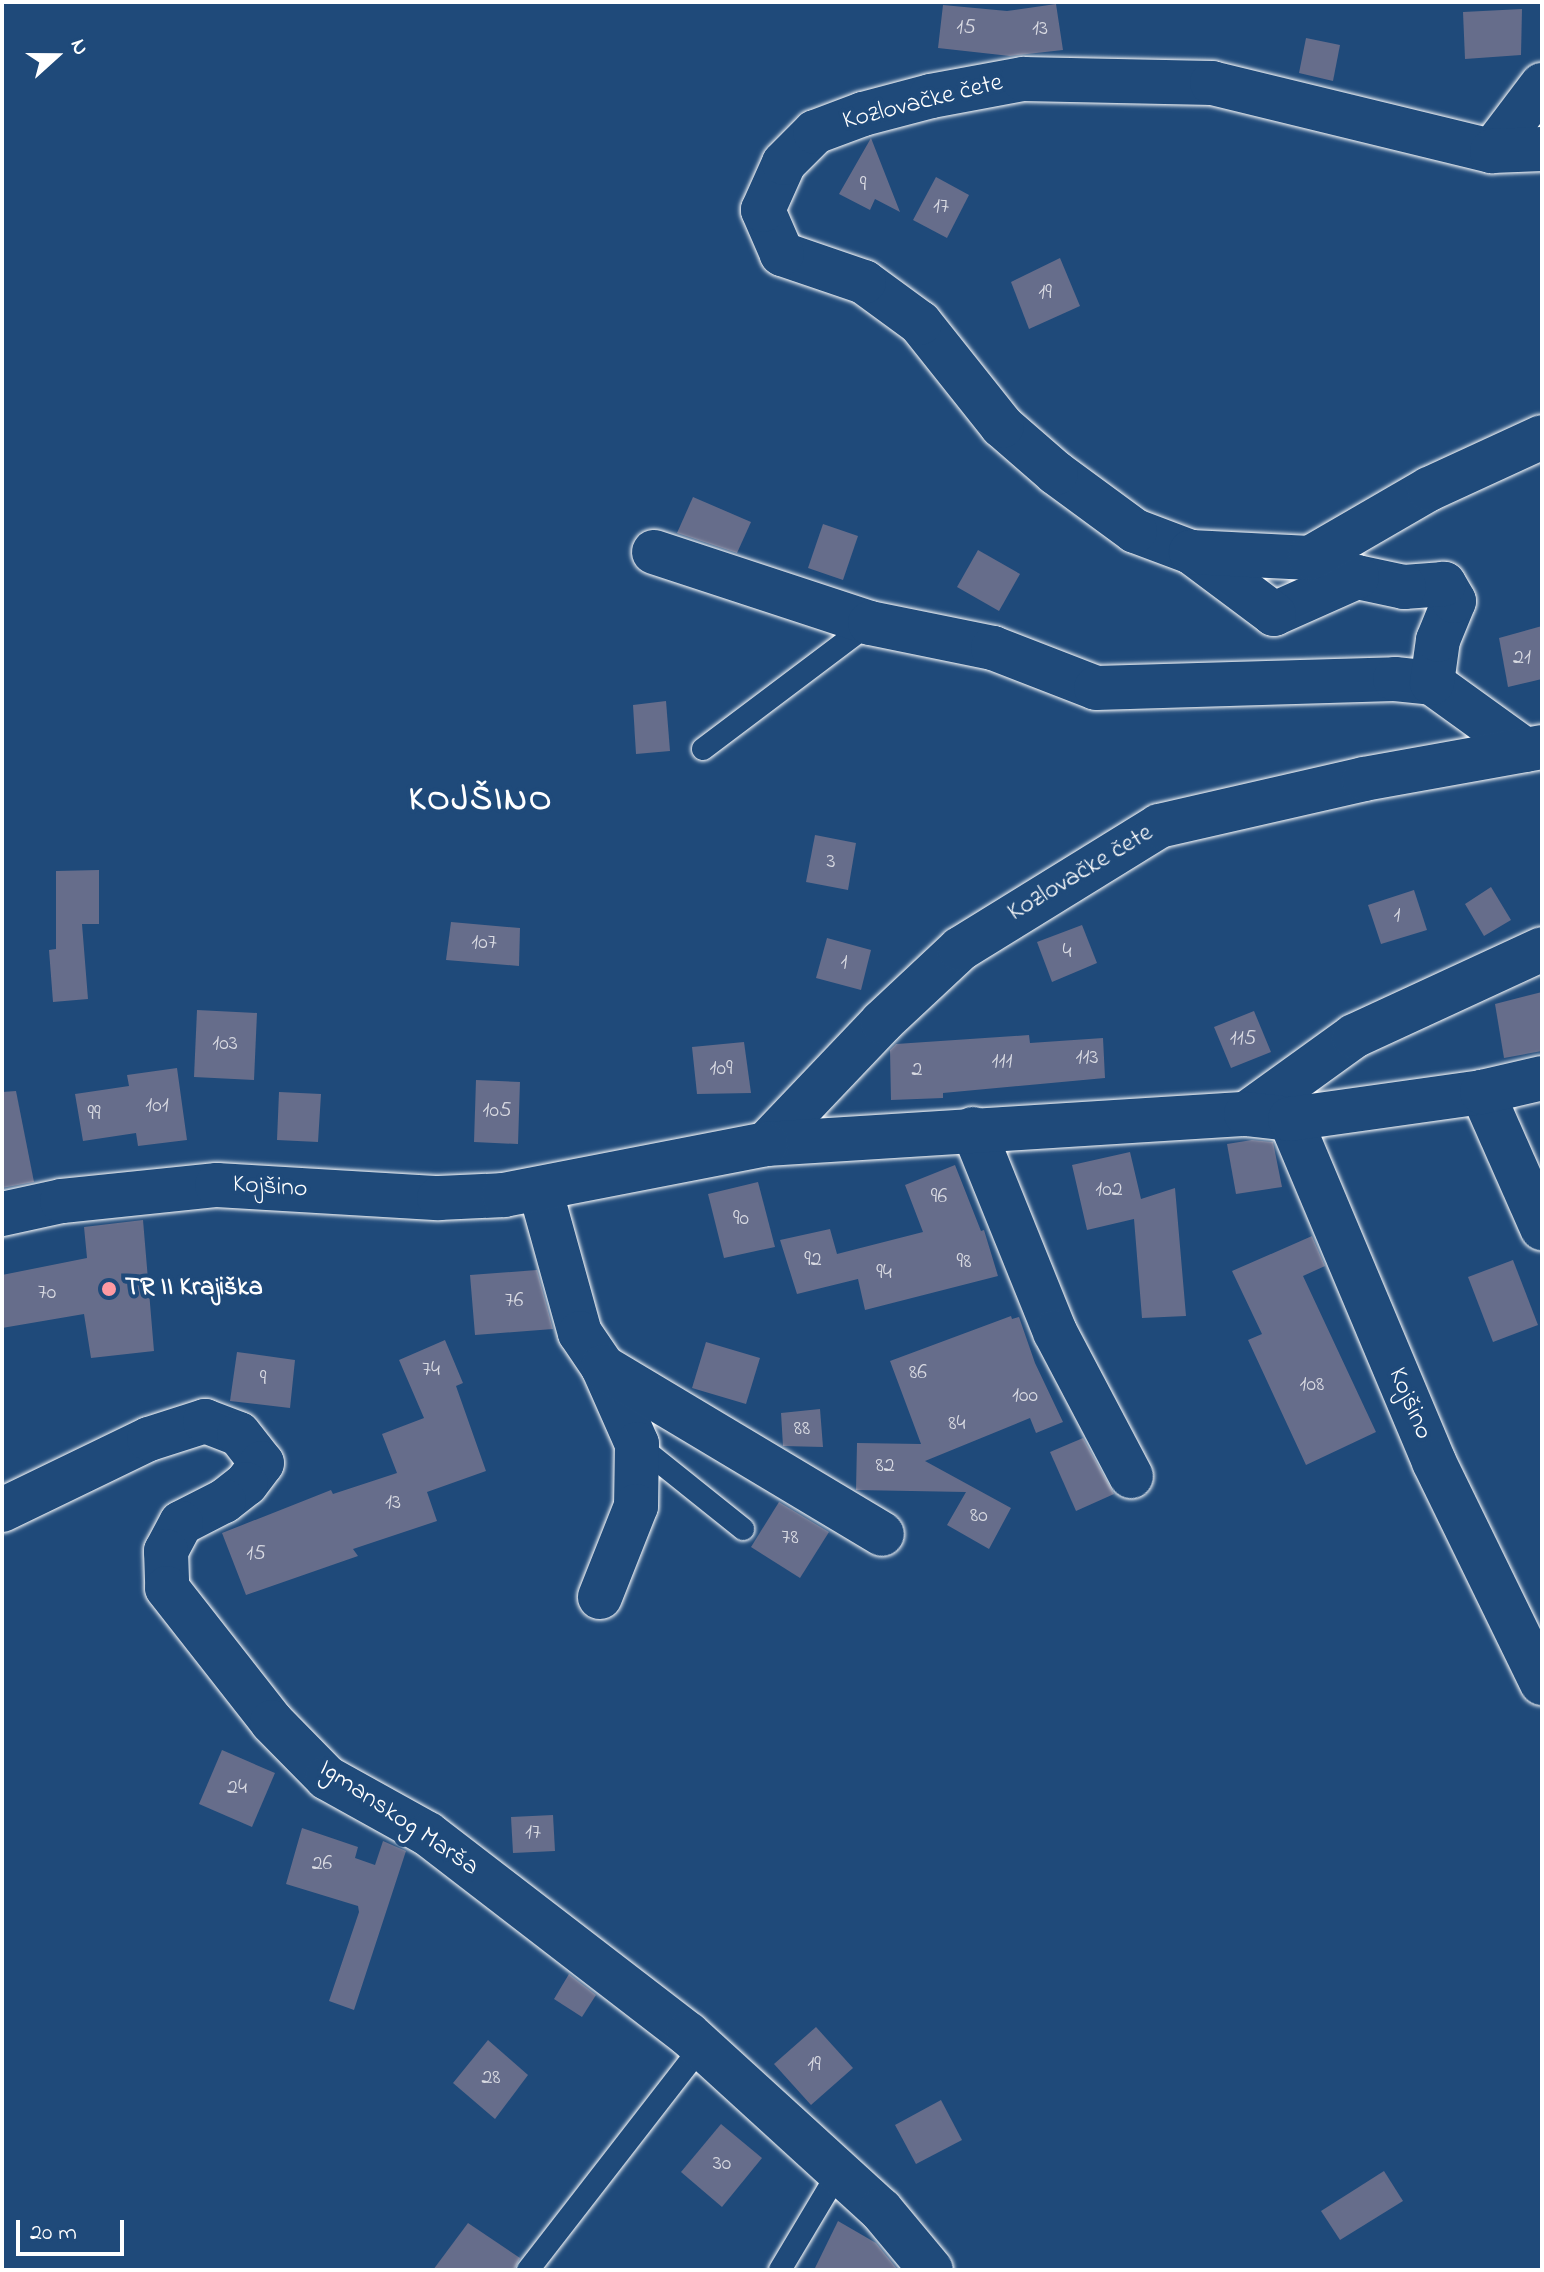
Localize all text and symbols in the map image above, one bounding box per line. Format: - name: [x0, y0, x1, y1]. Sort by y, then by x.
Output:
- north arrow: [16, 16, 96, 96]
- house number: 15: [956, 16, 976, 42]
- house number: 13: [1032, 17, 1048, 43]
- text: N: [61, 35, 96, 60]
- street label: Kozlovačke čete: [840, 68, 1006, 138]
- house number: 9: [860, 173, 866, 199]
- house number: 17: [933, 195, 949, 221]
- house number: 19: [1038, 281, 1052, 307]
- house number: 21: [1513, 646, 1531, 672]
- district label: KOJŠINO: [409, 782, 553, 822]
- street label: Kozlovačke čete: [1003, 818, 1159, 930]
- house number: 3: [826, 850, 836, 876]
- house number: 1: [1394, 904, 1400, 930]
- house number: 107: [471, 931, 497, 957]
- house number: 4: [1062, 940, 1072, 966]
- house number: 1: [841, 951, 847, 977]
- house number: 115: [1230, 1027, 1256, 1053]
- house number: 103: [212, 1032, 238, 1058]
- house number: 113: [1075, 1046, 1099, 1072]
- house number: 111: [992, 1050, 1012, 1076]
- house number: 109: [709, 1057, 733, 1083]
- house number: 2: [912, 1058, 922, 1084]
- house number: 101: [145, 1094, 169, 1120]
- house number: 105: [482, 1099, 512, 1125]
- house number: 99: [87, 1102, 101, 1128]
- street label: Kojšino: [231, 1170, 309, 1206]
- house number: 102: [1095, 1178, 1123, 1204]
- house number: 96: [931, 1185, 947, 1211]
- house number: 90: [733, 1207, 749, 1233]
- house number: 92: [804, 1248, 822, 1274]
- house number: 98: [957, 1250, 971, 1276]
- house number: 94: [876, 1261, 892, 1287]
- place label: TR II Krajiška: [125, 1273, 263, 1305]
- marker: TR II Krajiška: [100, 1280, 118, 1298]
- house number: 70: [38, 1281, 56, 1307]
- house number: 76: [505, 1289, 523, 1315]
- house number: 74: [422, 1358, 440, 1384]
- house number: 86: [909, 1361, 927, 1387]
- street label: Kojšino: [1380, 1363, 1438, 1445]
- house number: 9: [260, 1367, 266, 1393]
- house number: 108: [1300, 1373, 1324, 1399]
- house number: 100: [1012, 1384, 1038, 1410]
- house number: 84: [948, 1412, 966, 1438]
- house number: 88: [794, 1417, 810, 1443]
- house number: 82: [875, 1454, 895, 1480]
- house number: 13: [385, 1491, 401, 1517]
- house number: 80: [970, 1504, 988, 1530]
- house number: 78: [781, 1526, 799, 1552]
- house number: 15: [246, 1542, 266, 1568]
- street label: Igmanskog Marša: [312, 1754, 484, 1884]
- house number: 24: [227, 1776, 247, 1802]
- house number: 17: [525, 1821, 541, 1847]
- house number: 26: [312, 1852, 332, 1878]
- house number: 19: [807, 2053, 821, 2079]
- house number: 28: [481, 2066, 501, 2092]
- house number: 30: [713, 2152, 731, 2178]
- scale bar: [20, 2204, 128, 2254]
- text: 20 m: [30, 2216, 77, 2251]

